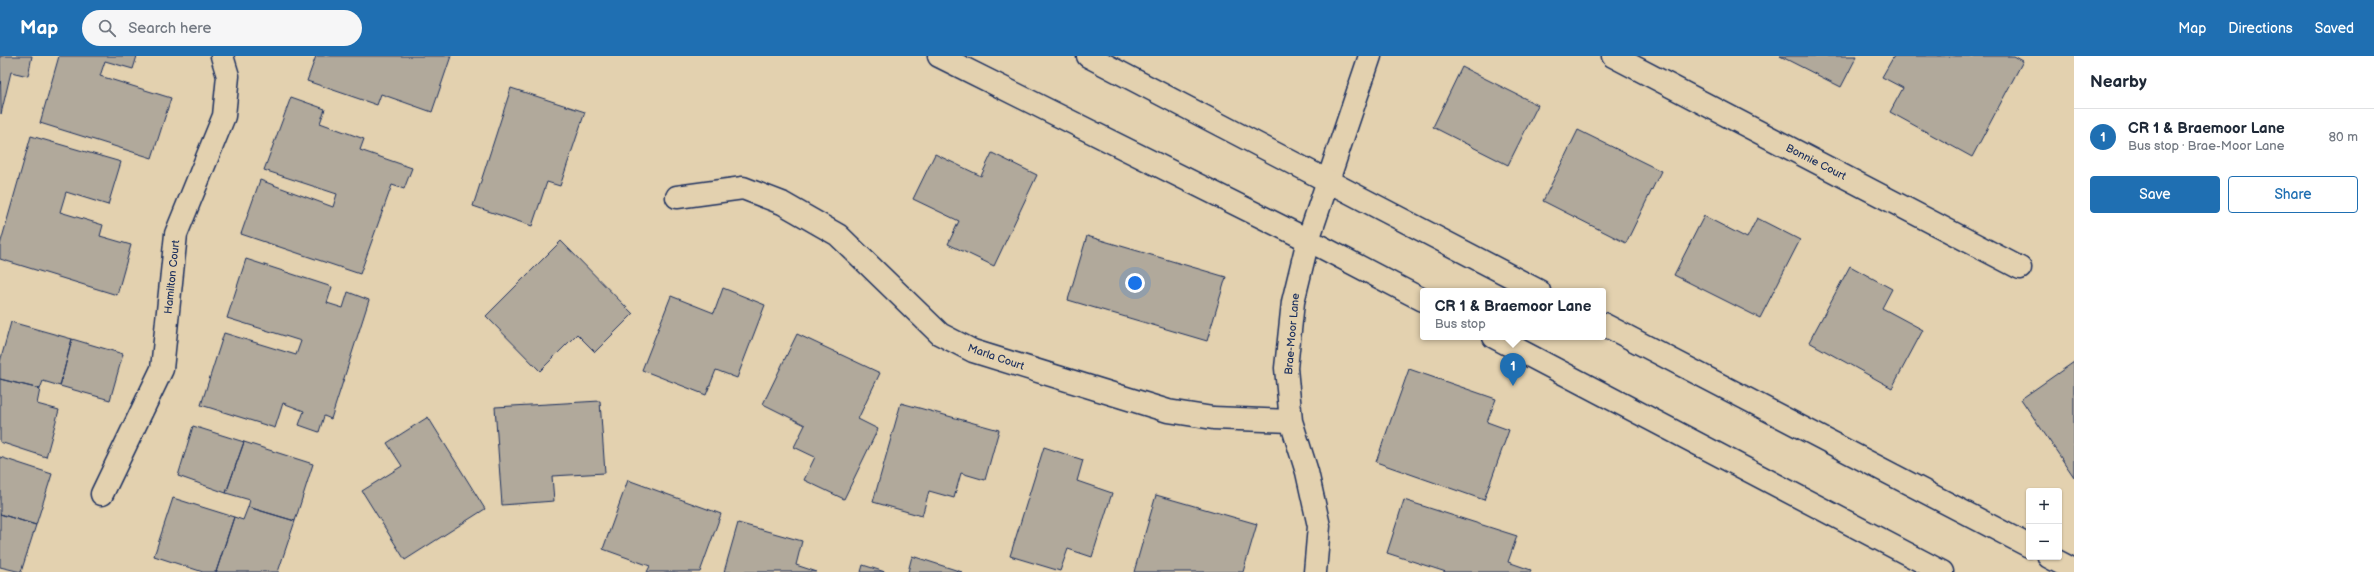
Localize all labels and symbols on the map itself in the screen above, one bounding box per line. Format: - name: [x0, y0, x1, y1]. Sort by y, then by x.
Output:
- street label: Bonnie Court: [1784, 141, 1849, 183]
- street label: Hamilton Court: [162, 239, 182, 315]
- your location: [1125, 273, 1145, 293]
- street label: Brae-Moor Lane: [1282, 292, 1302, 375]
- street label: Marla Court: [966, 341, 1027, 373]
- pin: 1: [1500, 353, 1526, 386]

